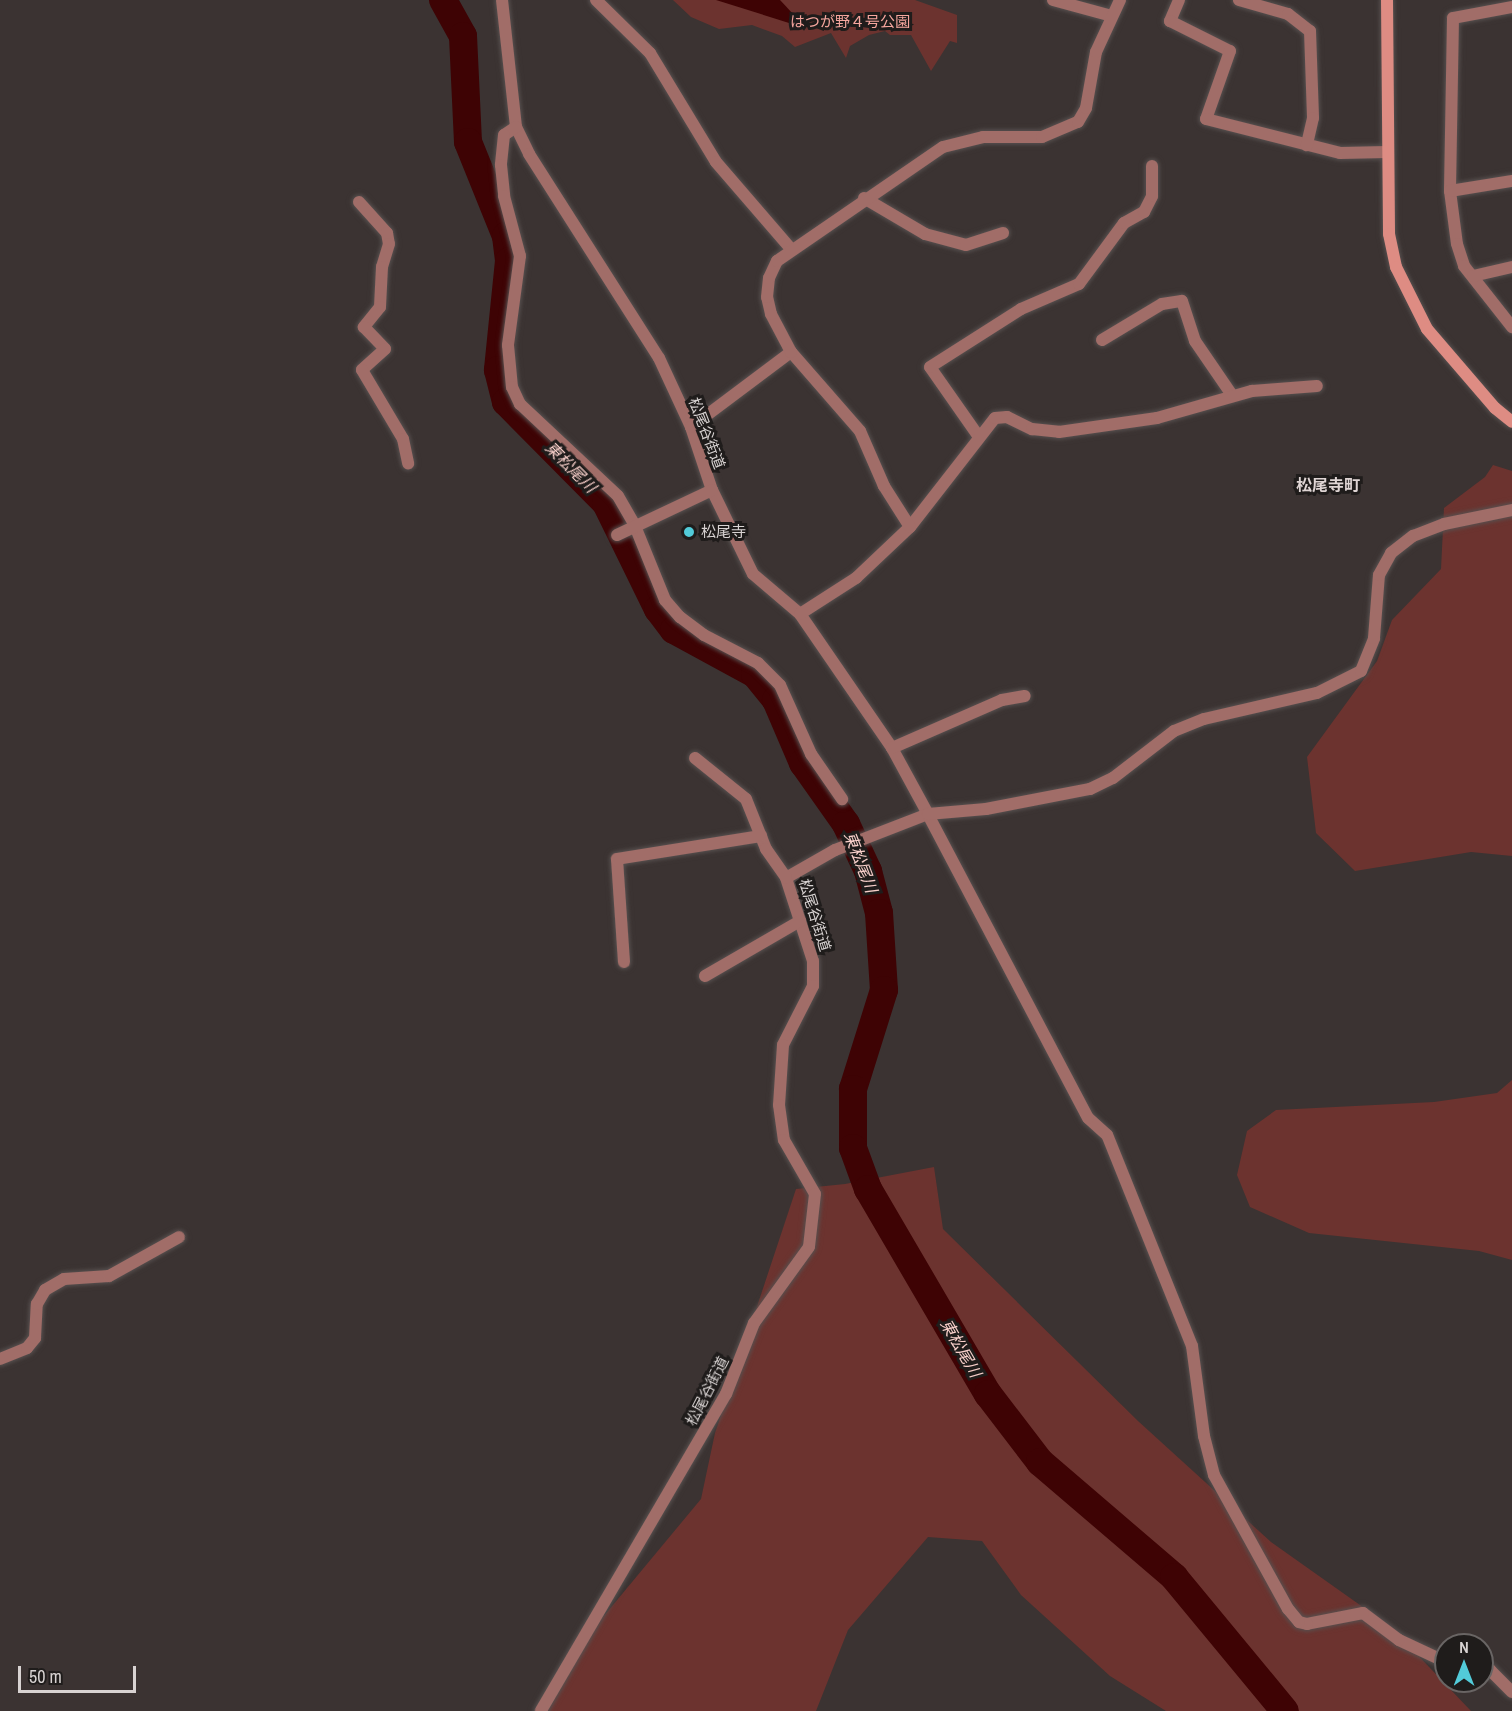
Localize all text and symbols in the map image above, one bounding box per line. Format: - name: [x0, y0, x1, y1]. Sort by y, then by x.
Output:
- park label: はつが野４号公園: [790, 13, 910, 31]
- street label: 松尾谷街道: [685, 395, 729, 471]
- water label: 東松尾川: [542, 438, 600, 496]
- district label: 松尾寺町: [1296, 475, 1360, 495]
- place label: 松尾寺: [701, 523, 746, 541]
- marker: 松尾寺: [682, 525, 696, 539]
- water label: 東松尾川: [841, 829, 881, 895]
- street label: 松尾谷街道: [795, 877, 835, 953]
- water label: 東松尾川: [937, 1315, 985, 1381]
- street label: 松尾谷街道: [682, 1354, 732, 1428]
- north arrow: [1434, 1633, 1494, 1693]
- text: N: [1459, 1636, 1469, 1658]
- scale bar: [21, 1654, 140, 1692]
- text: 50 m: [29, 1664, 62, 1689]

